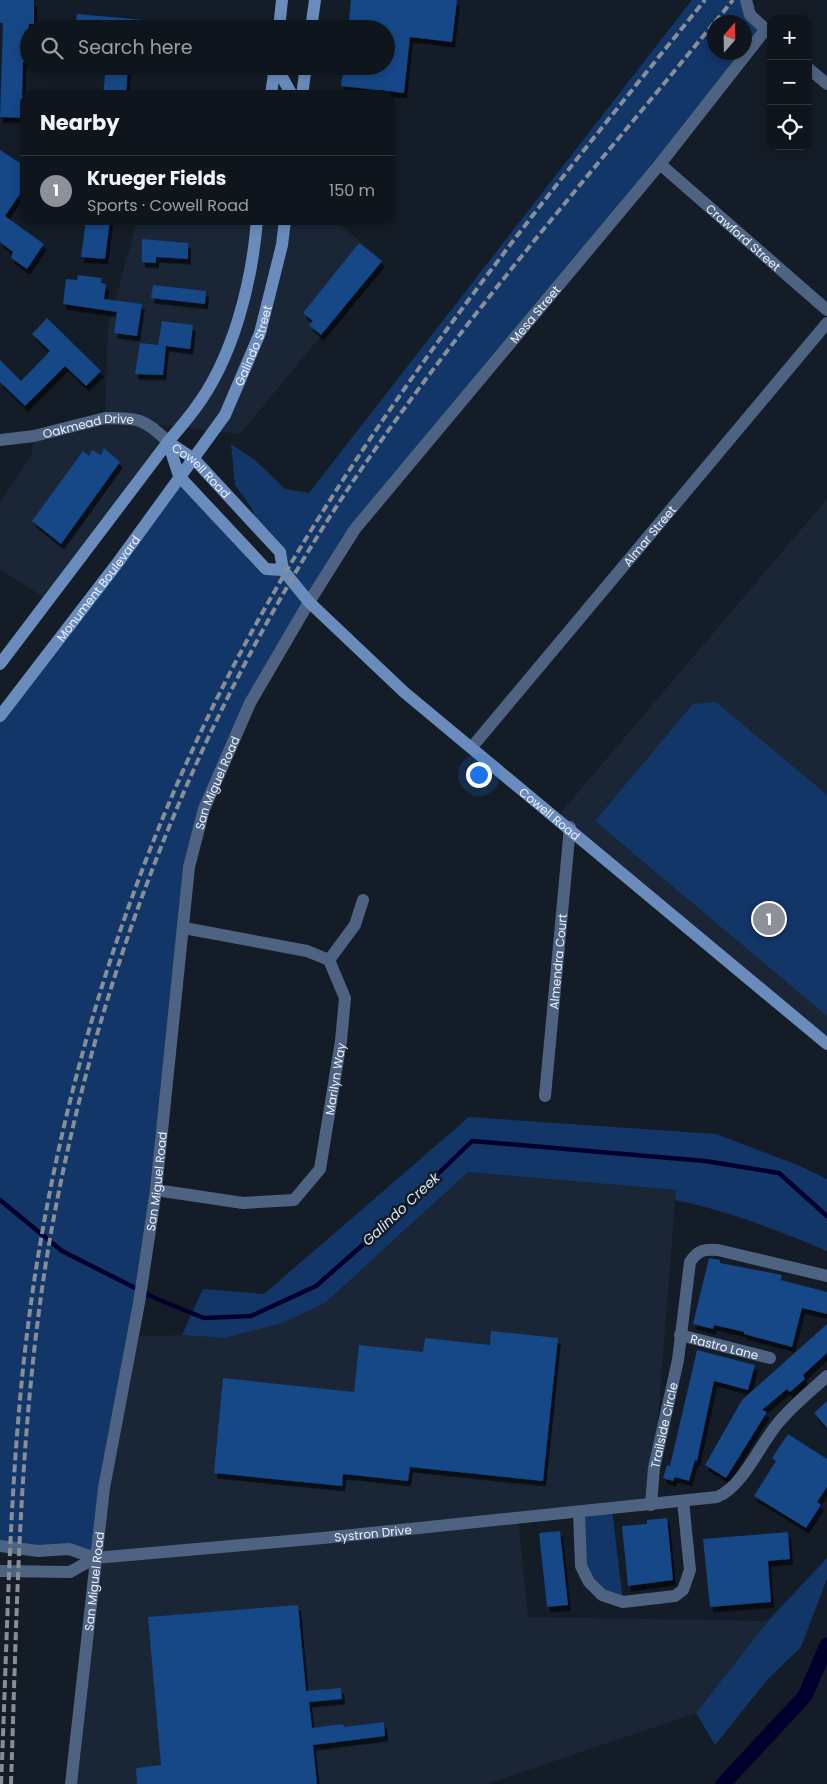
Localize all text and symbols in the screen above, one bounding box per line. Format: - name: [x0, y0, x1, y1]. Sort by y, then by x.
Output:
- north arrow: [707, 15, 752, 60]
- map controls: [767, 15, 812, 150]
- button: +: [767, 15, 812, 60]
- search box: [20, 20, 395, 75]
- icon: search: [38, 34, 66, 62]
- text: Search here: [78, 34, 192, 61]
- button: −: [767, 60, 812, 105]
- button: locate: [767, 105, 812, 150]
- text: Nearby: [40, 108, 120, 137]
- text: Krueger Fields: [87, 165, 226, 192]
- text: 1: [53, 179, 59, 202]
- text: 150 m: [329, 179, 375, 202]
- text: Sports · Cowell Road: [87, 194, 249, 217]
- street label: Crawford Street: [702, 200, 785, 275]
- street label: Mesa Street: [506, 281, 564, 347]
- street label: Galindo Street: [230, 303, 275, 388]
- street label: Oakmead Drive: [41, 409, 135, 442]
- street label: Cowell Road: [169, 439, 234, 502]
- street label: Almar Street: [619, 501, 680, 569]
- street label: Monument Boulevard: [52, 532, 144, 645]
- street label: San Miguel Road: [191, 733, 243, 831]
- your location: [466, 762, 492, 788]
- street label: Cowell Road: [516, 783, 584, 844]
- pin: 1: [753, 900, 785, 938]
- street label: Almendra Court: [545, 913, 570, 1010]
- street label: Marilyn Way: [321, 1041, 349, 1116]
- street label: San Miguel Road: [141, 1131, 170, 1232]
- water label: Galindo Creek: [358, 1167, 445, 1250]
- street label: Rastro Lane: [689, 1329, 761, 1363]
- street label: Trailside Circle: [646, 1381, 681, 1470]
- street label: Systron Drive: [333, 1520, 412, 1545]
- street label: San Miguel Road: [80, 1531, 108, 1632]

